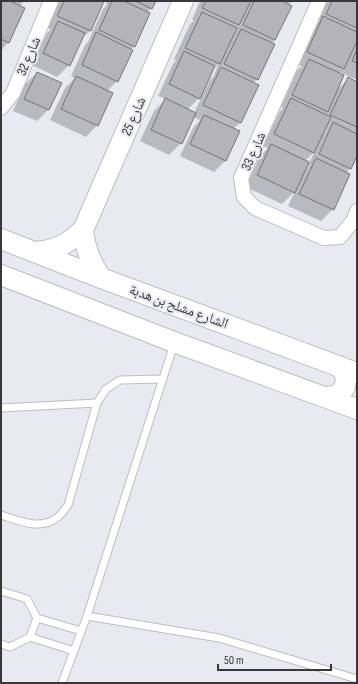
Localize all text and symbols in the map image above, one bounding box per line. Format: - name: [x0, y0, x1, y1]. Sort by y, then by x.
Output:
- street label: شارع 32: [13, 34, 45, 79]
- street label: شارع 25: [118, 94, 150, 138]
- street label: شارع 33: [237, 129, 270, 174]
- street label: الشارع مشلح بن هدبة: [127, 281, 231, 333]
- scale bar: [218, 646, 331, 672]
- text: 50 m: [224, 653, 244, 668]

